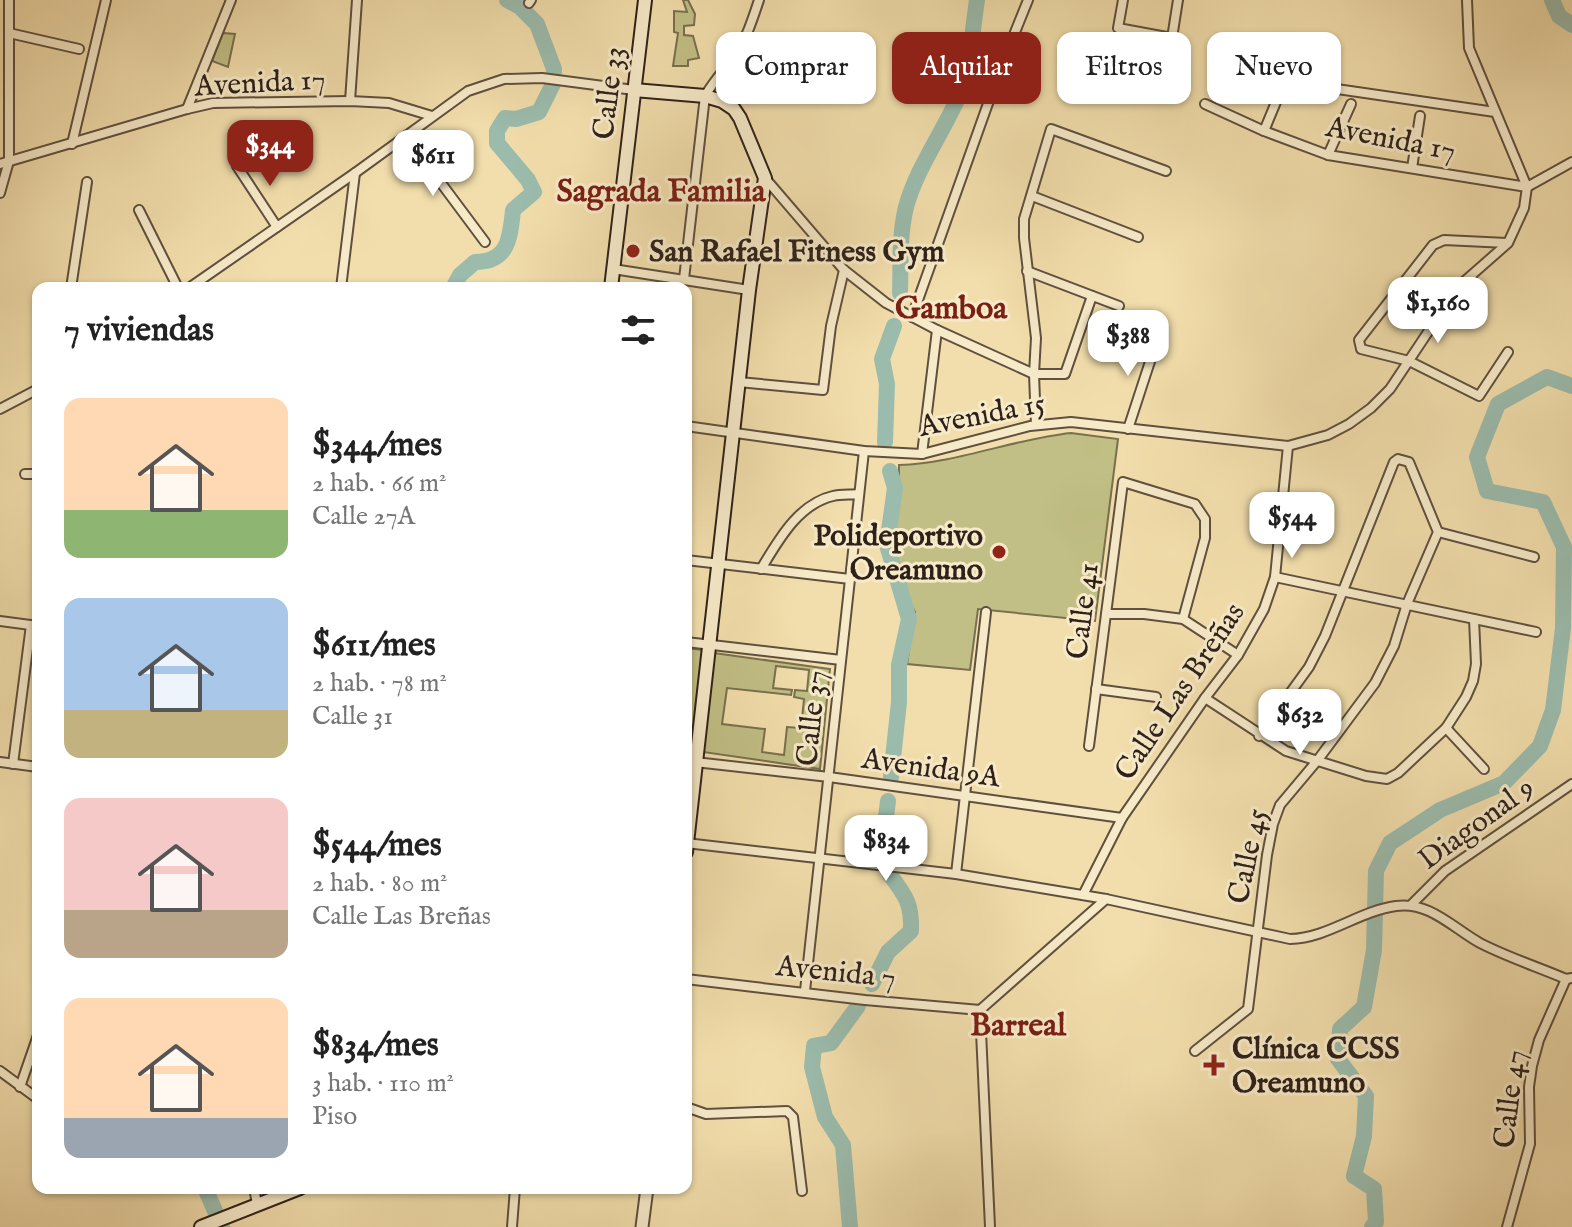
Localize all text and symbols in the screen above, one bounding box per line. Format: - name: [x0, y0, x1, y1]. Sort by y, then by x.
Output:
- chip: Comprar: [716, 32, 876, 104]
- chip: Alquilar: [892, 32, 1041, 104]
- chip: Filtros: [1057, 32, 1191, 104]
- chip: Nuevo: [1207, 32, 1341, 104]
- street label: Calle 33: [585, 45, 635, 142]
- street label: Avenida 17: [193, 62, 327, 106]
- street label: Avenida 17: [1322, 109, 1459, 171]
- pin: $344: [223, 120, 317, 188]
- text: $344: [245, 129, 295, 162]
- pin: $611: [386, 130, 480, 198]
- text: $611: [411, 139, 455, 172]
- district label: Sagrada Familia: [556, 172, 767, 213]
- place label: San Rafael Fitness Gym: [649, 234, 944, 272]
- marker: San Rafael Fitness Gym: [624, 242, 642, 260]
- pin: $1,160: [1373, 277, 1503, 345]
- text: $1,160: [1406, 286, 1470, 319]
- district label: Gamboa: [895, 289, 1008, 330]
- icon: filters: [616, 308, 660, 352]
- text: 7 viviendas: [64, 309, 214, 352]
- pin: $388: [1081, 310, 1175, 378]
- text: $388: [1106, 319, 1150, 352]
- street label: Avenida 15: [915, 385, 1049, 447]
- text: $344/mes: [312, 424, 442, 467]
- icon: home: [128, 430, 224, 526]
- text: 2 hab. · 66 m²: [312, 467, 446, 500]
- pin: $544: [1245, 492, 1339, 560]
- text: Calle 27A: [312, 500, 415, 533]
- text: $544: [1267, 501, 1317, 534]
- place label: Polideportivo Oreamuno: [814, 518, 983, 590]
- marker: Polideportivo Oreamuno: [990, 543, 1008, 561]
- street label: Calle 41: [1059, 561, 1109, 662]
- street label: Calle Las Breñas: [1107, 596, 1254, 788]
- text: $611/mes: [312, 624, 436, 667]
- icon: home: [128, 630, 224, 726]
- text: 2 hab. · 78 m²: [312, 667, 447, 700]
- street label: Calle 37: [789, 668, 837, 768]
- pin: $632: [1253, 689, 1347, 757]
- text: $632: [1276, 698, 1324, 731]
- text: Calle 31: [312, 700, 393, 733]
- street label: Avenida 9A: [858, 740, 1003, 798]
- street label: Diagonal 9: [1412, 770, 1543, 879]
- street label: Calle 45: [1220, 805, 1278, 908]
- pin: $834: [839, 815, 933, 883]
- text: $544/mes: [312, 824, 442, 867]
- text: $834: [862, 824, 910, 857]
- icon: home: [128, 830, 224, 926]
- text: 2 hab. · 80 m²: [312, 867, 447, 900]
- text: Calle Las Breñas: [312, 900, 491, 933]
- street label: Avenida 7: [773, 948, 897, 998]
- district label: Barreal: [970, 1006, 1067, 1047]
- text: $834/mes: [312, 1024, 439, 1067]
- icon: home: [128, 1030, 224, 1126]
- place label: Clínica CCSS Oreamuno: [1232, 1031, 1400, 1103]
- street label: Calle 47: [1486, 1048, 1536, 1151]
- marker: Clínica CCSS Oreamuno: [1203, 1054, 1225, 1076]
- text: 3 hab. · 110 m²: [312, 1067, 454, 1100]
- text: Piso: [312, 1100, 357, 1133]

